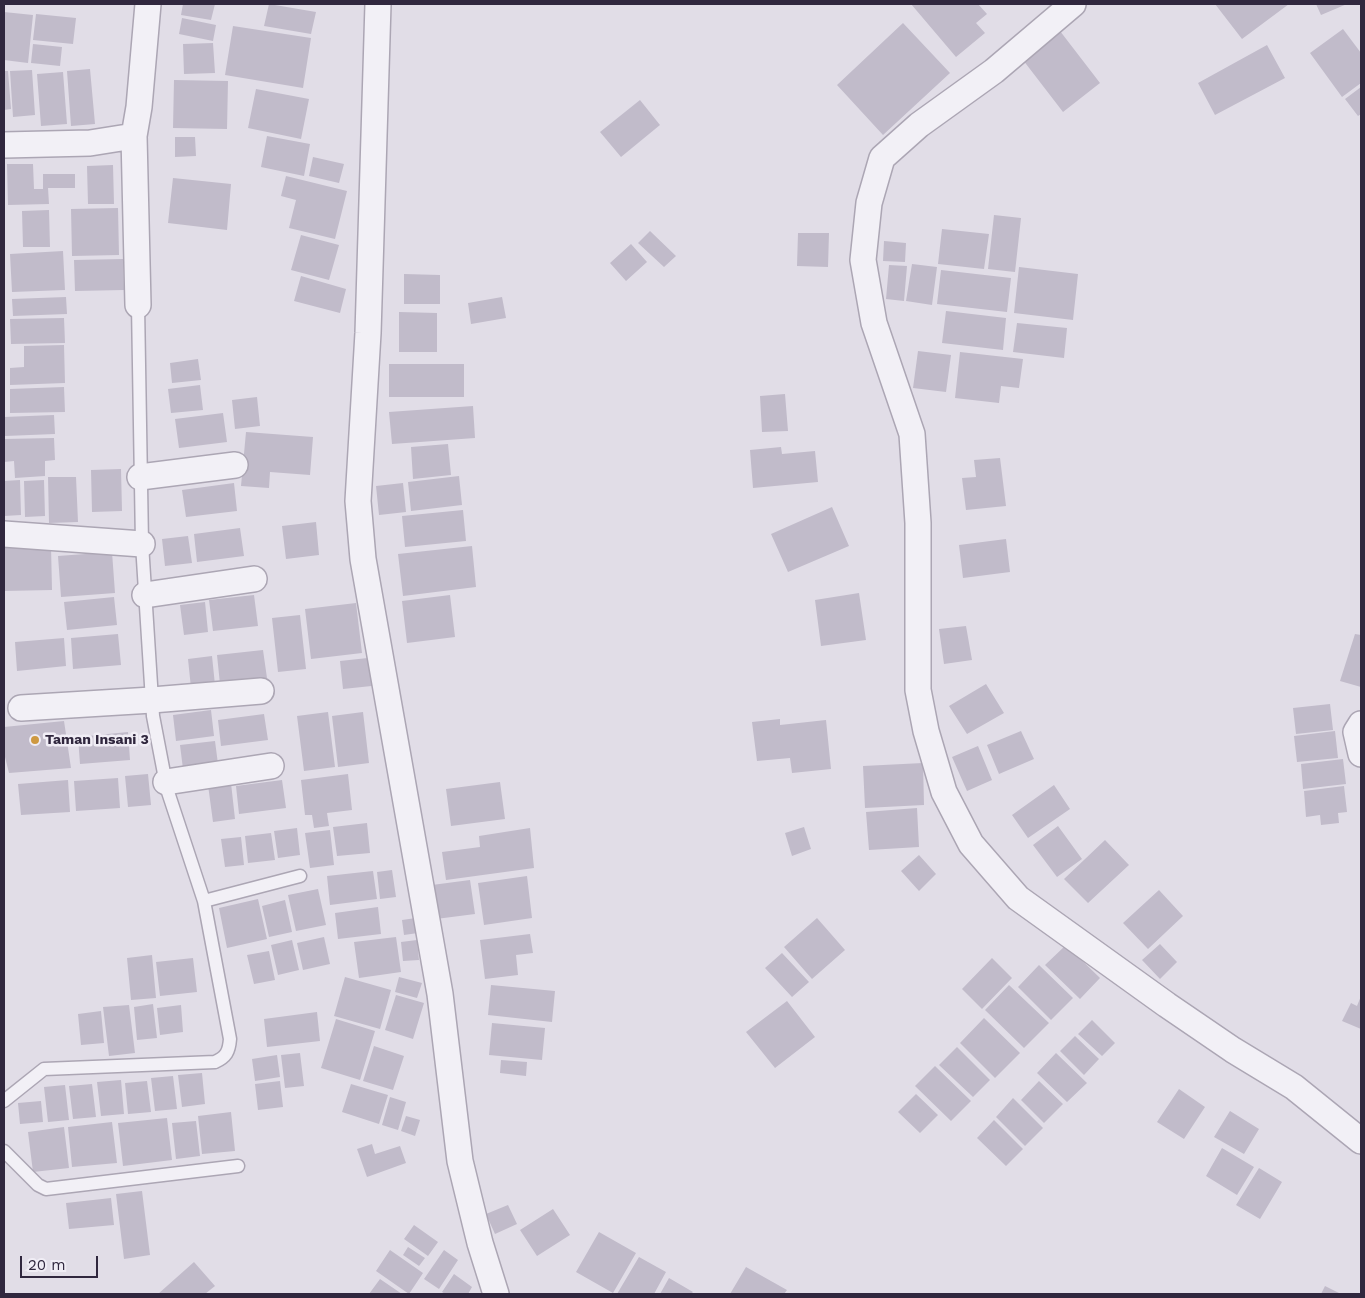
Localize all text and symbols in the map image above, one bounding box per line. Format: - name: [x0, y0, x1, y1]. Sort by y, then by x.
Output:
- place label: Taman Insani 3: [45, 732, 149, 748]
- marker: Taman Insani 3: [29, 734, 41, 746]
- scale bar: [22, 1246, 100, 1278]
- text: 20 m: [28, 1256, 66, 1274]

